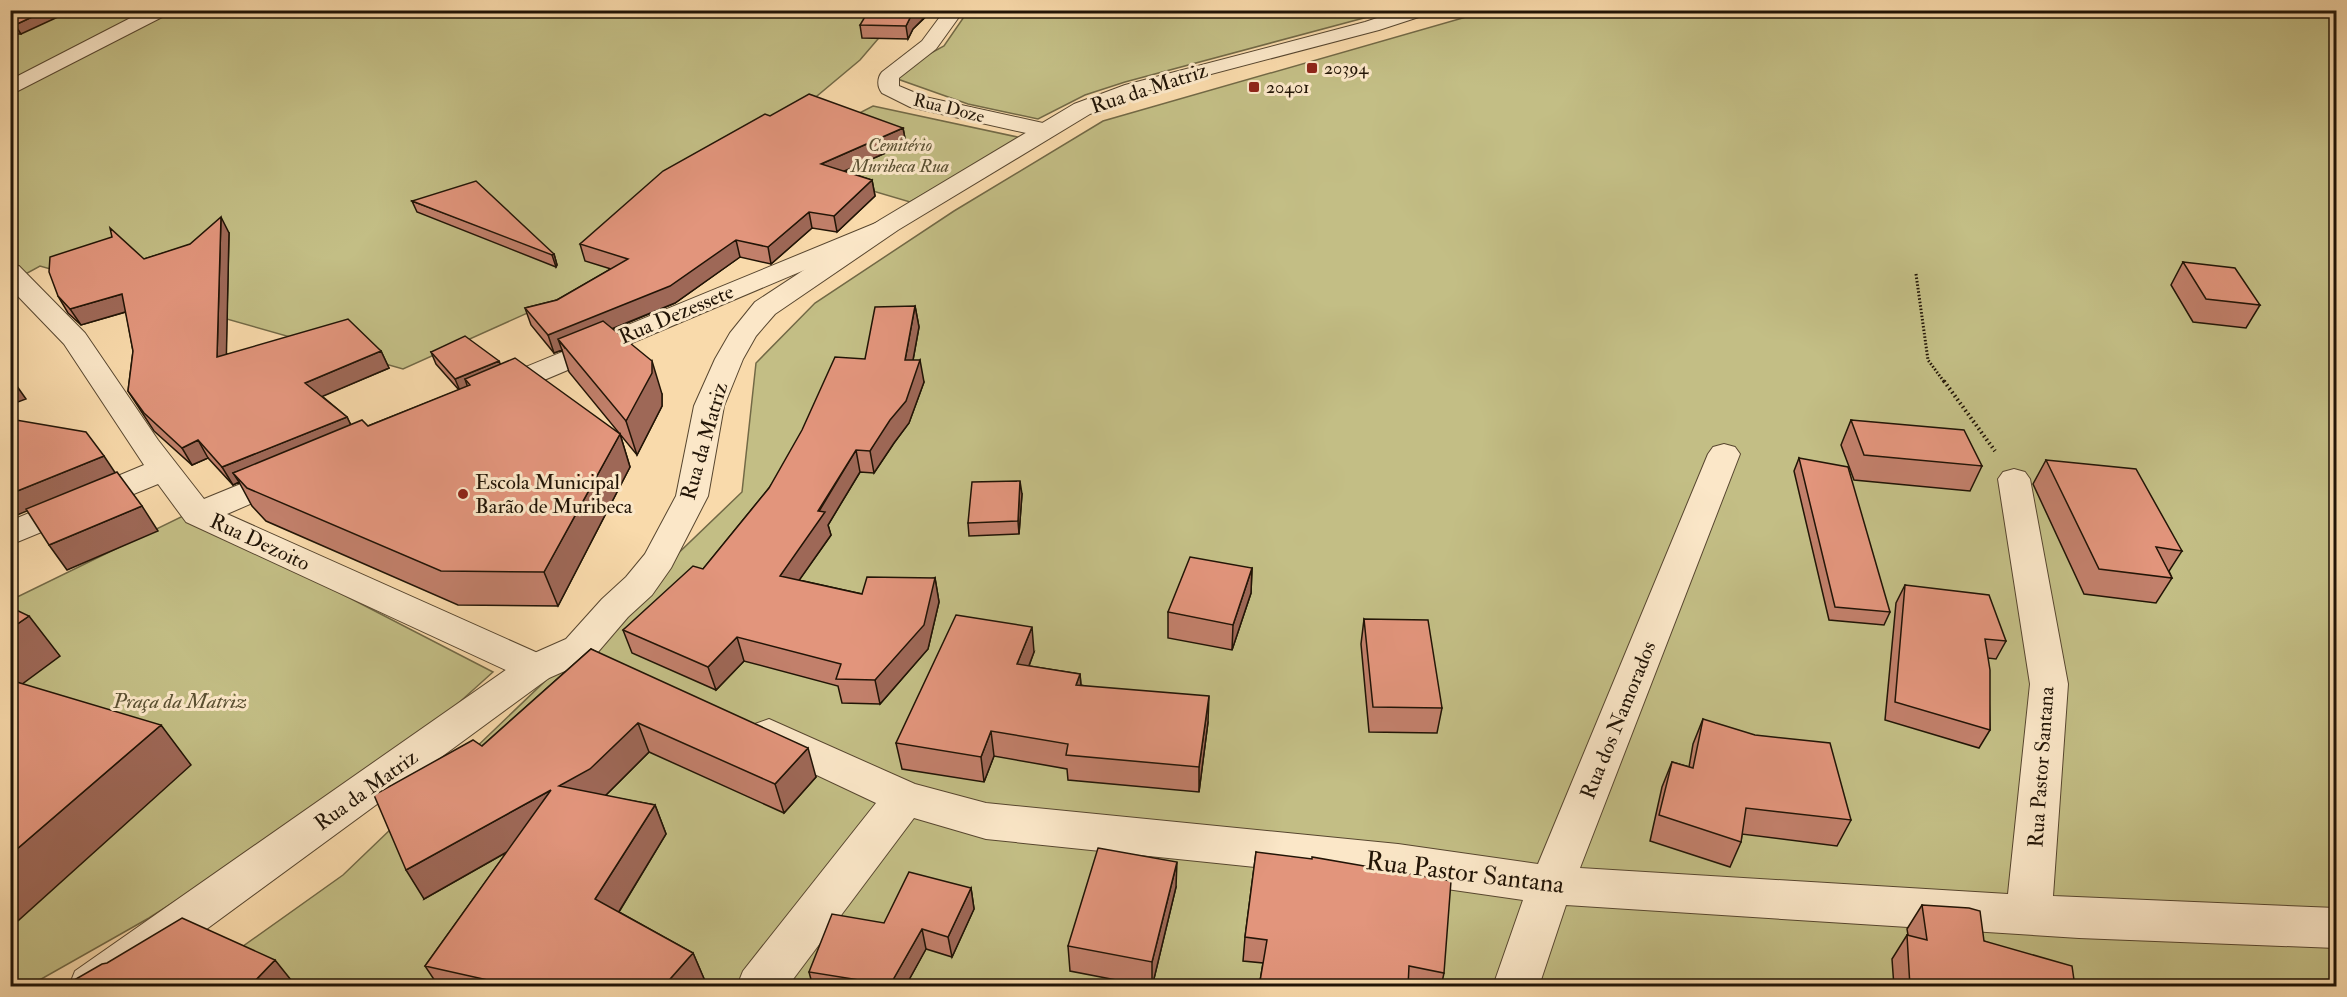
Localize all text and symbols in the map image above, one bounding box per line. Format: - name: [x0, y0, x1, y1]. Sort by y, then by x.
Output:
- street label: Rua da Matriz: [1087, 57, 1211, 120]
- place label: 20394: [1324, 57, 1369, 80]
- marker: 20394: [1305, 61, 1319, 75]
- place label: 20401: [1266, 76, 1310, 99]
- marker: 20401: [1247, 80, 1261, 94]
- street label: Rua Doze: [911, 89, 987, 129]
- park label: Cemitério Muribeca Rua: [850, 134, 949, 178]
- street label: Rua Dezessete: [615, 278, 738, 351]
- street label: Rua da Matriz: [675, 379, 734, 503]
- place label: Escola Municipal Barão de Muribeca: [475, 469, 633, 520]
- marker: Escola Municipal Barão de Muribeca: [456, 487, 470, 501]
- street label: Rua Dezoito: [206, 508, 314, 577]
- street label: Rua dos Namorados: [1574, 637, 1662, 803]
- street label: Rua Pastor Santana: [2022, 685, 2061, 848]
- park label: Praça da Matriz: [112, 688, 247, 715]
- street label: Rua da Matriz: [309, 744, 423, 837]
- street label: Rua Pastor Santana: [1364, 845, 1566, 901]

